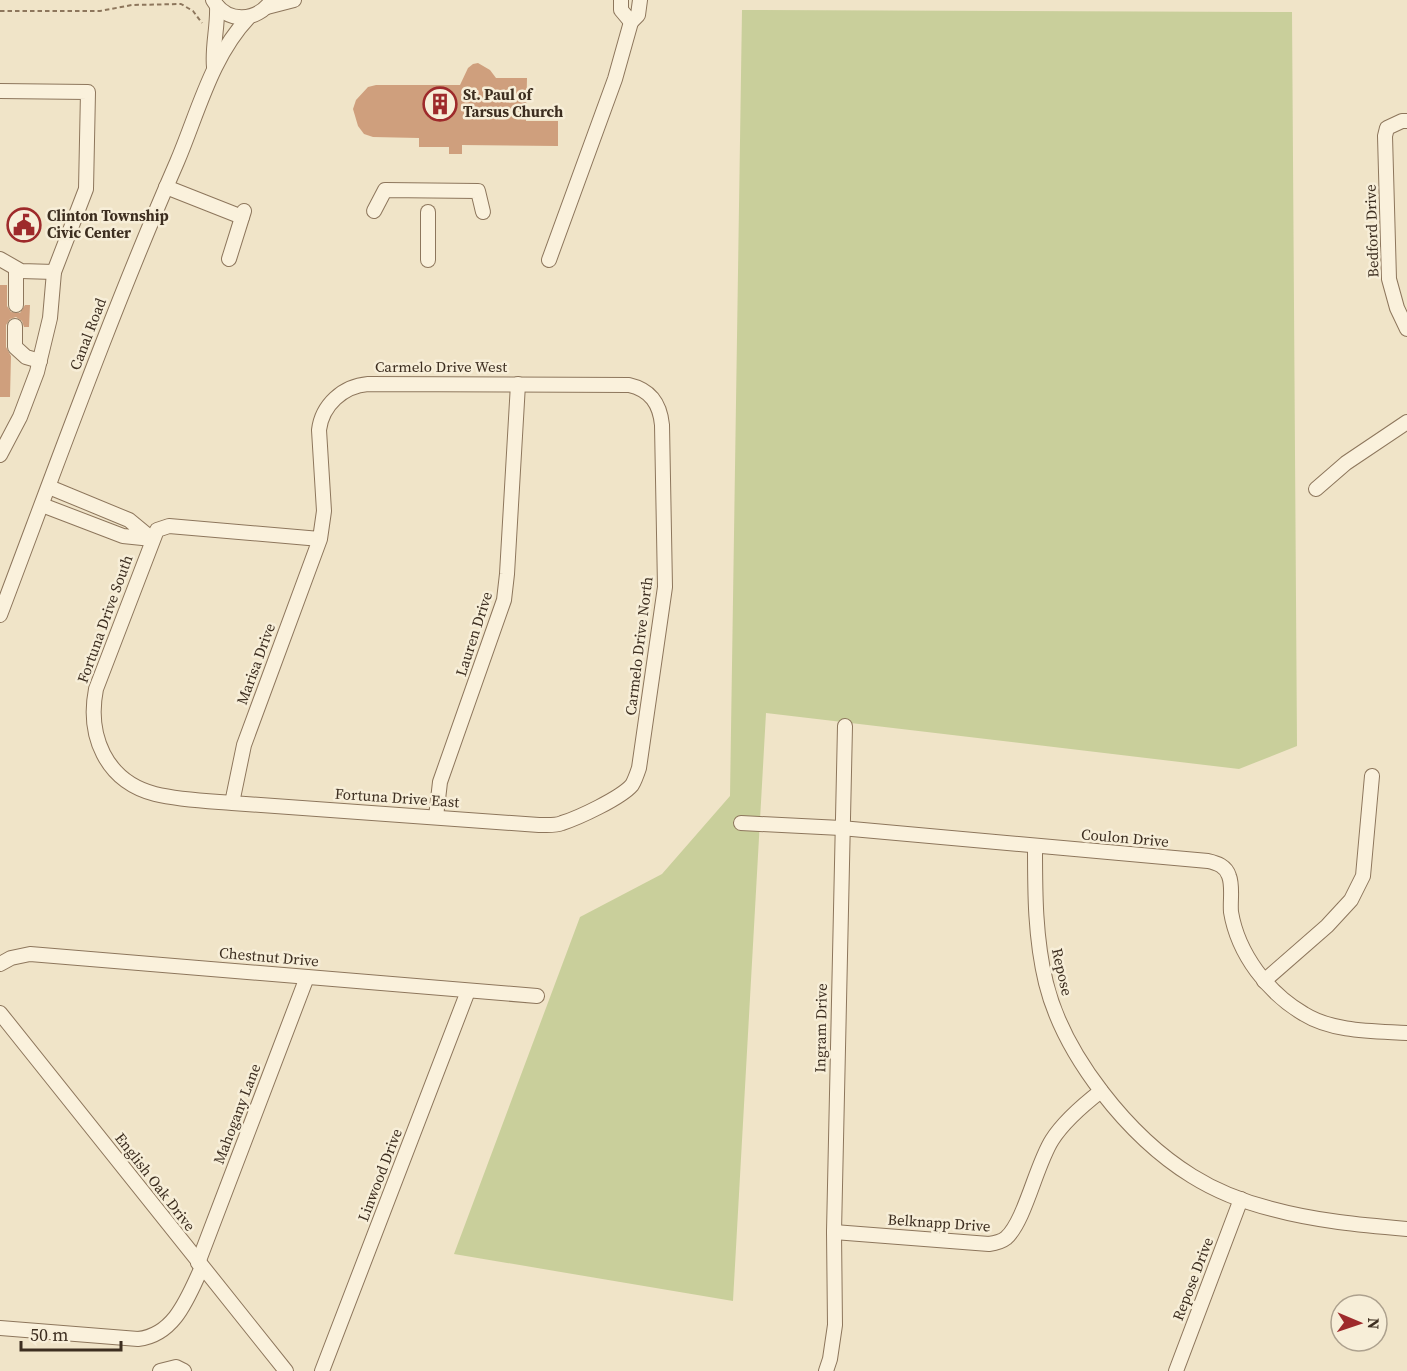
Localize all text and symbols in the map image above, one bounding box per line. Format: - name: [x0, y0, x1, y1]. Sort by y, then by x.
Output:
- place label: St. Paul of Tarsus Church: [463, 84, 563, 122]
- building icon: St. Paul of Tarsus Church: [422, 86, 458, 122]
- street label: Bedford Drive: [1359, 184, 1384, 278]
- place label: Clinton Township Civic Center: [47, 205, 169, 243]
- public building icon: Clinton Township Civic Center: [6, 207, 42, 243]
- street label: Canal Road: [64, 294, 111, 373]
- street label: Carmelo Drive West: [375, 356, 507, 377]
- street label: Fortuna Drive South: [72, 552, 137, 686]
- street label: Carmelo Drive North: [620, 575, 657, 717]
- street label: Lauren Drive: [450, 588, 497, 679]
- street label: Marisa Drive: [231, 620, 280, 708]
- street label: Fortuna Drive East: [334, 783, 460, 812]
- street label: Coulon Drive: [1080, 823, 1170, 852]
- street label: Chestnut Drive: [218, 942, 320, 971]
- street label: Repose: [1047, 946, 1078, 998]
- street label: Ingram Drive: [809, 983, 832, 1073]
- street label: Mahogany Lane: [208, 1060, 265, 1167]
- street label: Linwood Drive: [352, 1125, 407, 1224]
- street label: English Oak Drive: [110, 1128, 201, 1236]
- street label: Belknapp Drive: [887, 1208, 992, 1237]
- street label: Repose Drive: [1167, 1234, 1218, 1324]
- north arrow: [1329, 1293, 1389, 1353]
- scale bar: [21, 1314, 122, 1352]
- text: N: [1363, 1317, 1385, 1330]
- text: 50 m: [30, 1322, 68, 1347]

